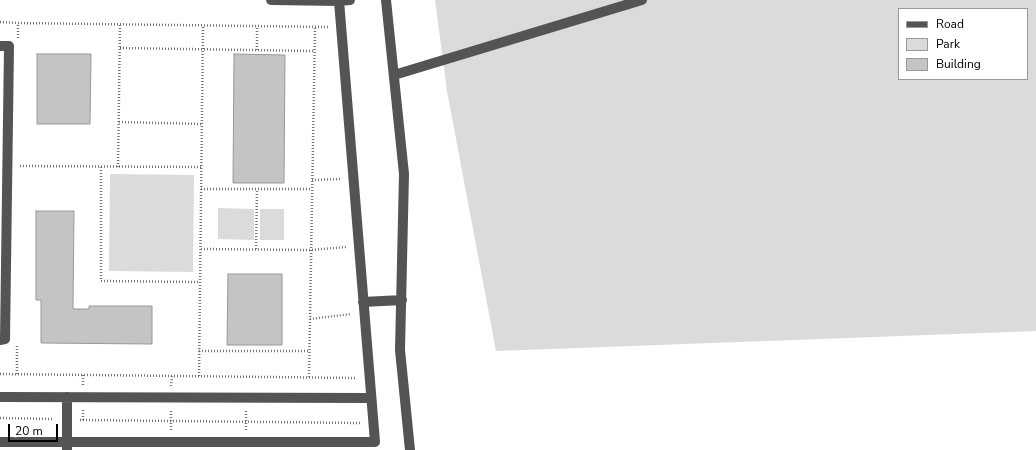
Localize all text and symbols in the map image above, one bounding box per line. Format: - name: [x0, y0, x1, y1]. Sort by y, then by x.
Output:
- legend: [898, 8, 1028, 80]
- text: Road: [936, 16, 964, 32]
- text: Park: [936, 36, 960, 52]
- text: Building: [936, 56, 981, 72]
- scale bar: [10, 416, 60, 442]
- text: 20 m: [15, 423, 43, 439]

